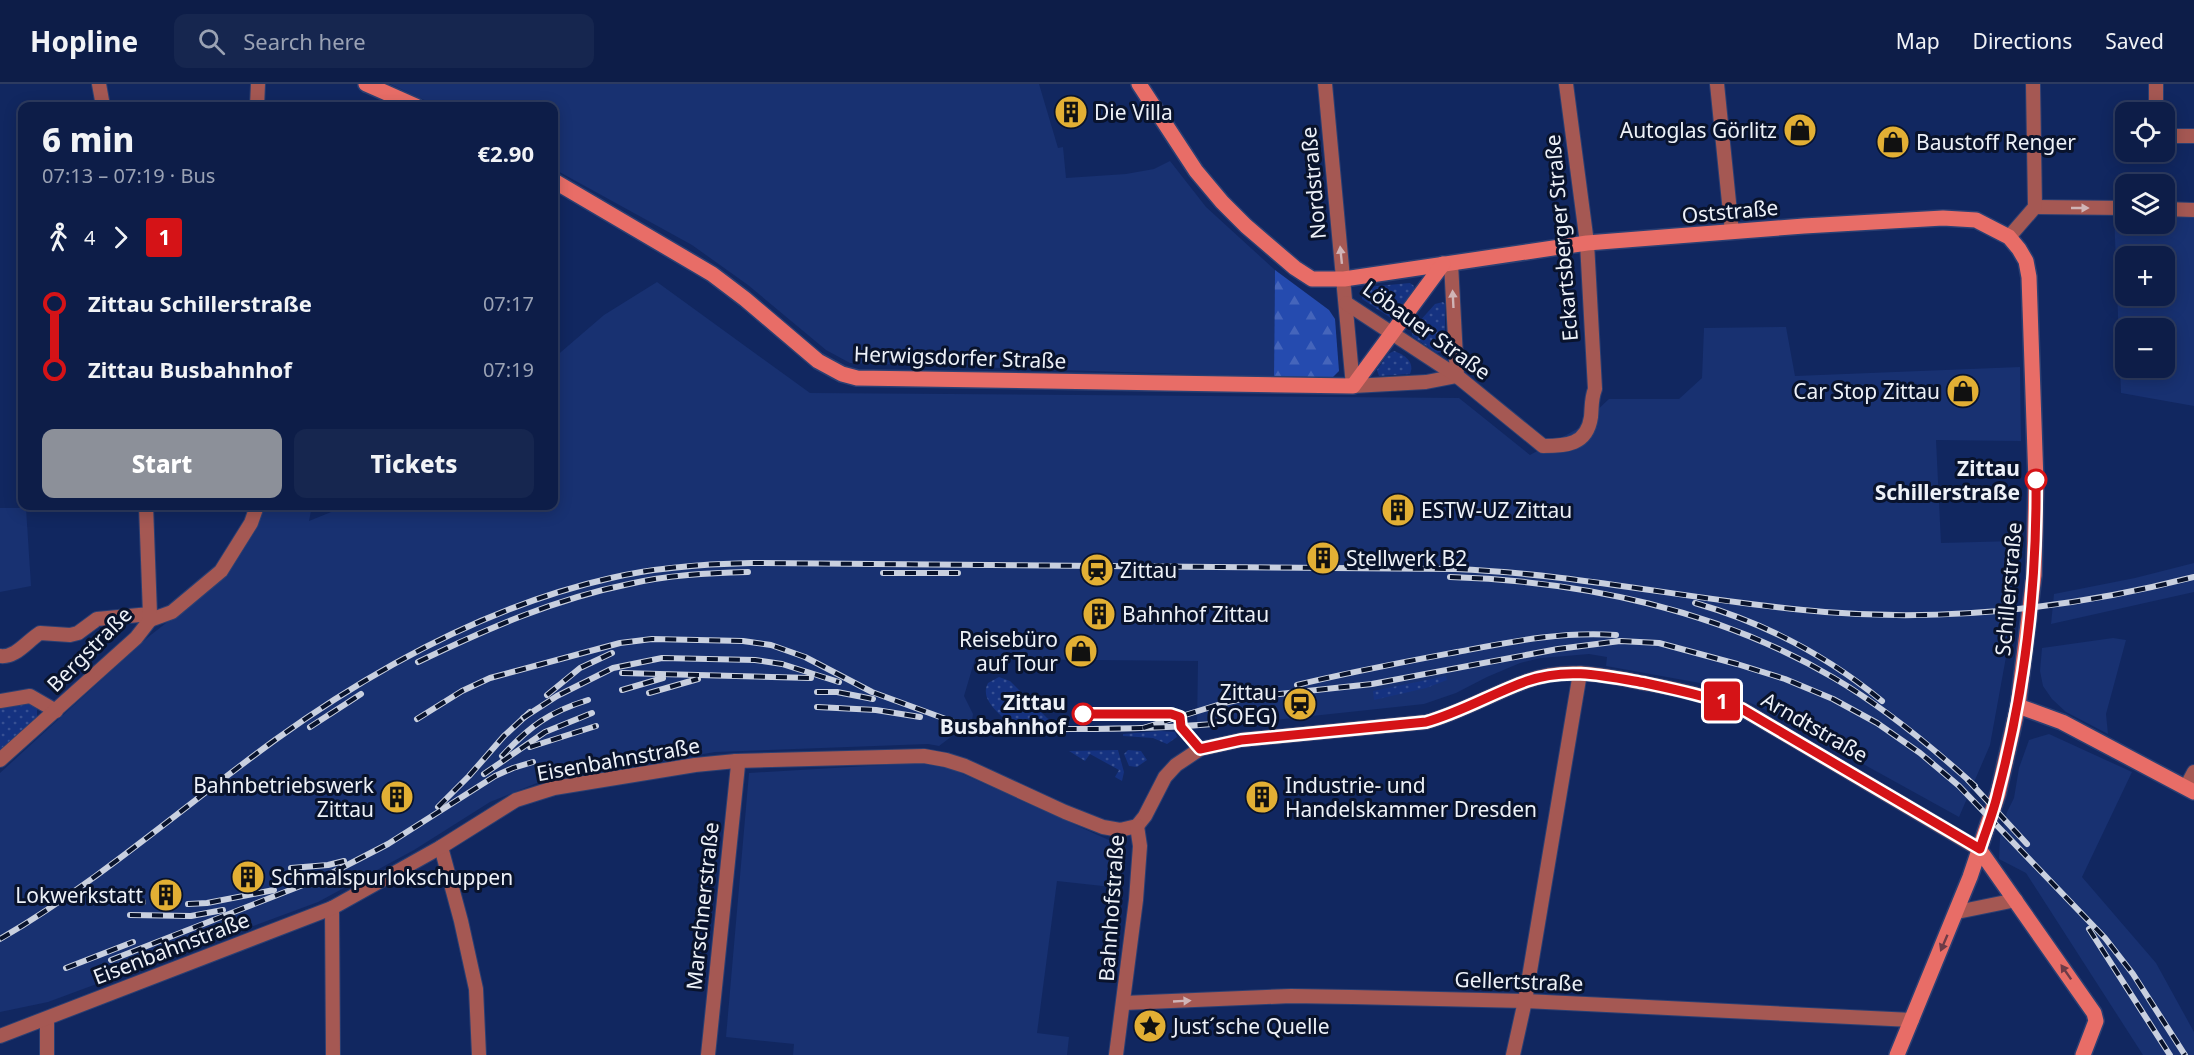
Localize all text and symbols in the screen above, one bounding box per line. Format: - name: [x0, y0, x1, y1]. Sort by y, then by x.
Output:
- search box: [174, 14, 594, 68]
- text: Hopline: [30, 22, 138, 60]
- icon: search: [195, 25, 228, 58]
- text: Search here: [243, 26, 366, 56]
- text: Map: [1896, 27, 1940, 55]
- text: Directions: [1973, 27, 2072, 55]
- text: Saved: [2105, 27, 2164, 55]
- building icon: Die Villa: [1053, 94, 1089, 130]
- place label: Die Villa: [1094, 98, 1173, 126]
- map controls: [2115, 102, 2175, 378]
- button: locate: [2115, 102, 2175, 162]
- shop icon: Autoglas Görlitz: [1782, 112, 1818, 148]
- place label: Autoglas Görlitz: [1620, 116, 1777, 144]
- text: 6 min: [42, 117, 134, 162]
- shop icon: Baustoff Renger: [1875, 124, 1911, 160]
- street label: Nordstraße: [1294, 126, 1332, 240]
- place label: Baustoff Renger: [1916, 128, 2076, 156]
- street label: Eckartsberger Straße: [1538, 133, 1584, 343]
- text: €2.90: [477, 138, 534, 168]
- text: 07:13 – 07:19 · Bus: [42, 162, 215, 189]
- button: layers: [2115, 174, 2175, 234]
- street label: Oststraße: [1681, 193, 1779, 229]
- one-way arrow: [2071, 203, 2090, 213]
- icon: walk: [42, 221, 75, 254]
- icon: forward: [104, 221, 137, 254]
- text: 1: [158, 223, 170, 251]
- text: 4: [84, 224, 95, 251]
- one-way arrow: [1336, 245, 1346, 264]
- button: +: [2115, 246, 2175, 306]
- street label: Löbauer Straße: [1357, 274, 1497, 386]
- text: Zittau Schillerstraße: [88, 288, 312, 318]
- one-way arrow: [1448, 289, 1457, 308]
- text: 07:17: [483, 290, 534, 317]
- button: −: [2115, 318, 2175, 378]
- street label: Herwigsdorfer Straße: [853, 339, 1067, 375]
- text: Zittau Busbahnhof: [88, 354, 292, 384]
- text: 07:19: [483, 356, 534, 383]
- shop icon: Car Stop Zittau: [1945, 373, 1981, 409]
- place label: Car Stop Zittau: [1793, 377, 1940, 405]
- button: Start: [42, 429, 282, 498]
- button: Tickets: [294, 429, 534, 498]
- place label: Zittau Schillerstraße: [1875, 454, 2020, 506]
- marker: Zittau Schillerstraße: [2025, 469, 2047, 491]
- building icon: ESTW-UZ Zittau: [1380, 492, 1416, 528]
- place label: ESTW-UZ Zittau: [1421, 496, 1572, 524]
- street label: Schillerstraße: [1988, 521, 2028, 657]
- building icon: Stellwerk B2: [1305, 540, 1341, 576]
- place label: Stellwerk B2: [1346, 544, 1467, 572]
- station icon: Zittau: [1079, 552, 1115, 588]
- place label: Zittau: [1120, 556, 1177, 584]
- building icon: Bahnhof Zittau: [1081, 596, 1117, 632]
- street label: Bergstraße: [40, 600, 138, 698]
- place label: Bahnhof Zittau: [1122, 600, 1269, 628]
- place label: Reisebüro auf Tour: [959, 625, 1058, 677]
- shop icon: Reisebüro auf Tour: [1063, 633, 1099, 669]
- place label: Zittau (SOEG): [1210, 678, 1277, 730]
- line badge: 1: [1702, 682, 1742, 720]
- street label: Arndtstraße: [1757, 685, 1873, 769]
- station icon: Zittau (SOEG): [1282, 686, 1318, 722]
- text: 1: [1716, 687, 1728, 715]
- place label: Zittau Busbahnhof: [940, 688, 1068, 740]
- marker: Zittau Busbahnhof: [1072, 703, 1094, 725]
- street label: Eisenbahnstraße: [534, 731, 702, 787]
- place label: Bahnbetriebswerk Zittau: [193, 771, 375, 823]
- place label: Industrie- und Handelskammer Dresden: [1285, 771, 1537, 823]
- building icon: Bahnbetriebswerk Zittau: [379, 779, 415, 815]
- building icon: Industrie- und Handelskammer Dresden: [1244, 779, 1280, 815]
- street label: Marschnerstraße: [679, 821, 725, 991]
- street label: Bahnhofstraße: [1092, 834, 1130, 982]
- building icon: Schmalspurlokschuppen: [230, 859, 266, 895]
- place label: Schmalspurlokschuppen: [271, 863, 513, 891]
- building icon: Lokwerkstatt: [148, 877, 184, 913]
- place label: Lokwerkstatt: [15, 881, 143, 909]
- street label: Eisenbahnstraße: [89, 905, 253, 991]
- one-way arrow: [1939, 934, 1949, 952]
- one-way arrow: [2061, 964, 2072, 980]
- street label: Gellertstraße: [1454, 965, 1584, 997]
- one-way arrow: [1173, 996, 1192, 1005]
- place icon: Just´sche Quelle: [1132, 1008, 1168, 1044]
- place label: Just´sche Quelle: [1171, 1012, 1330, 1040]

